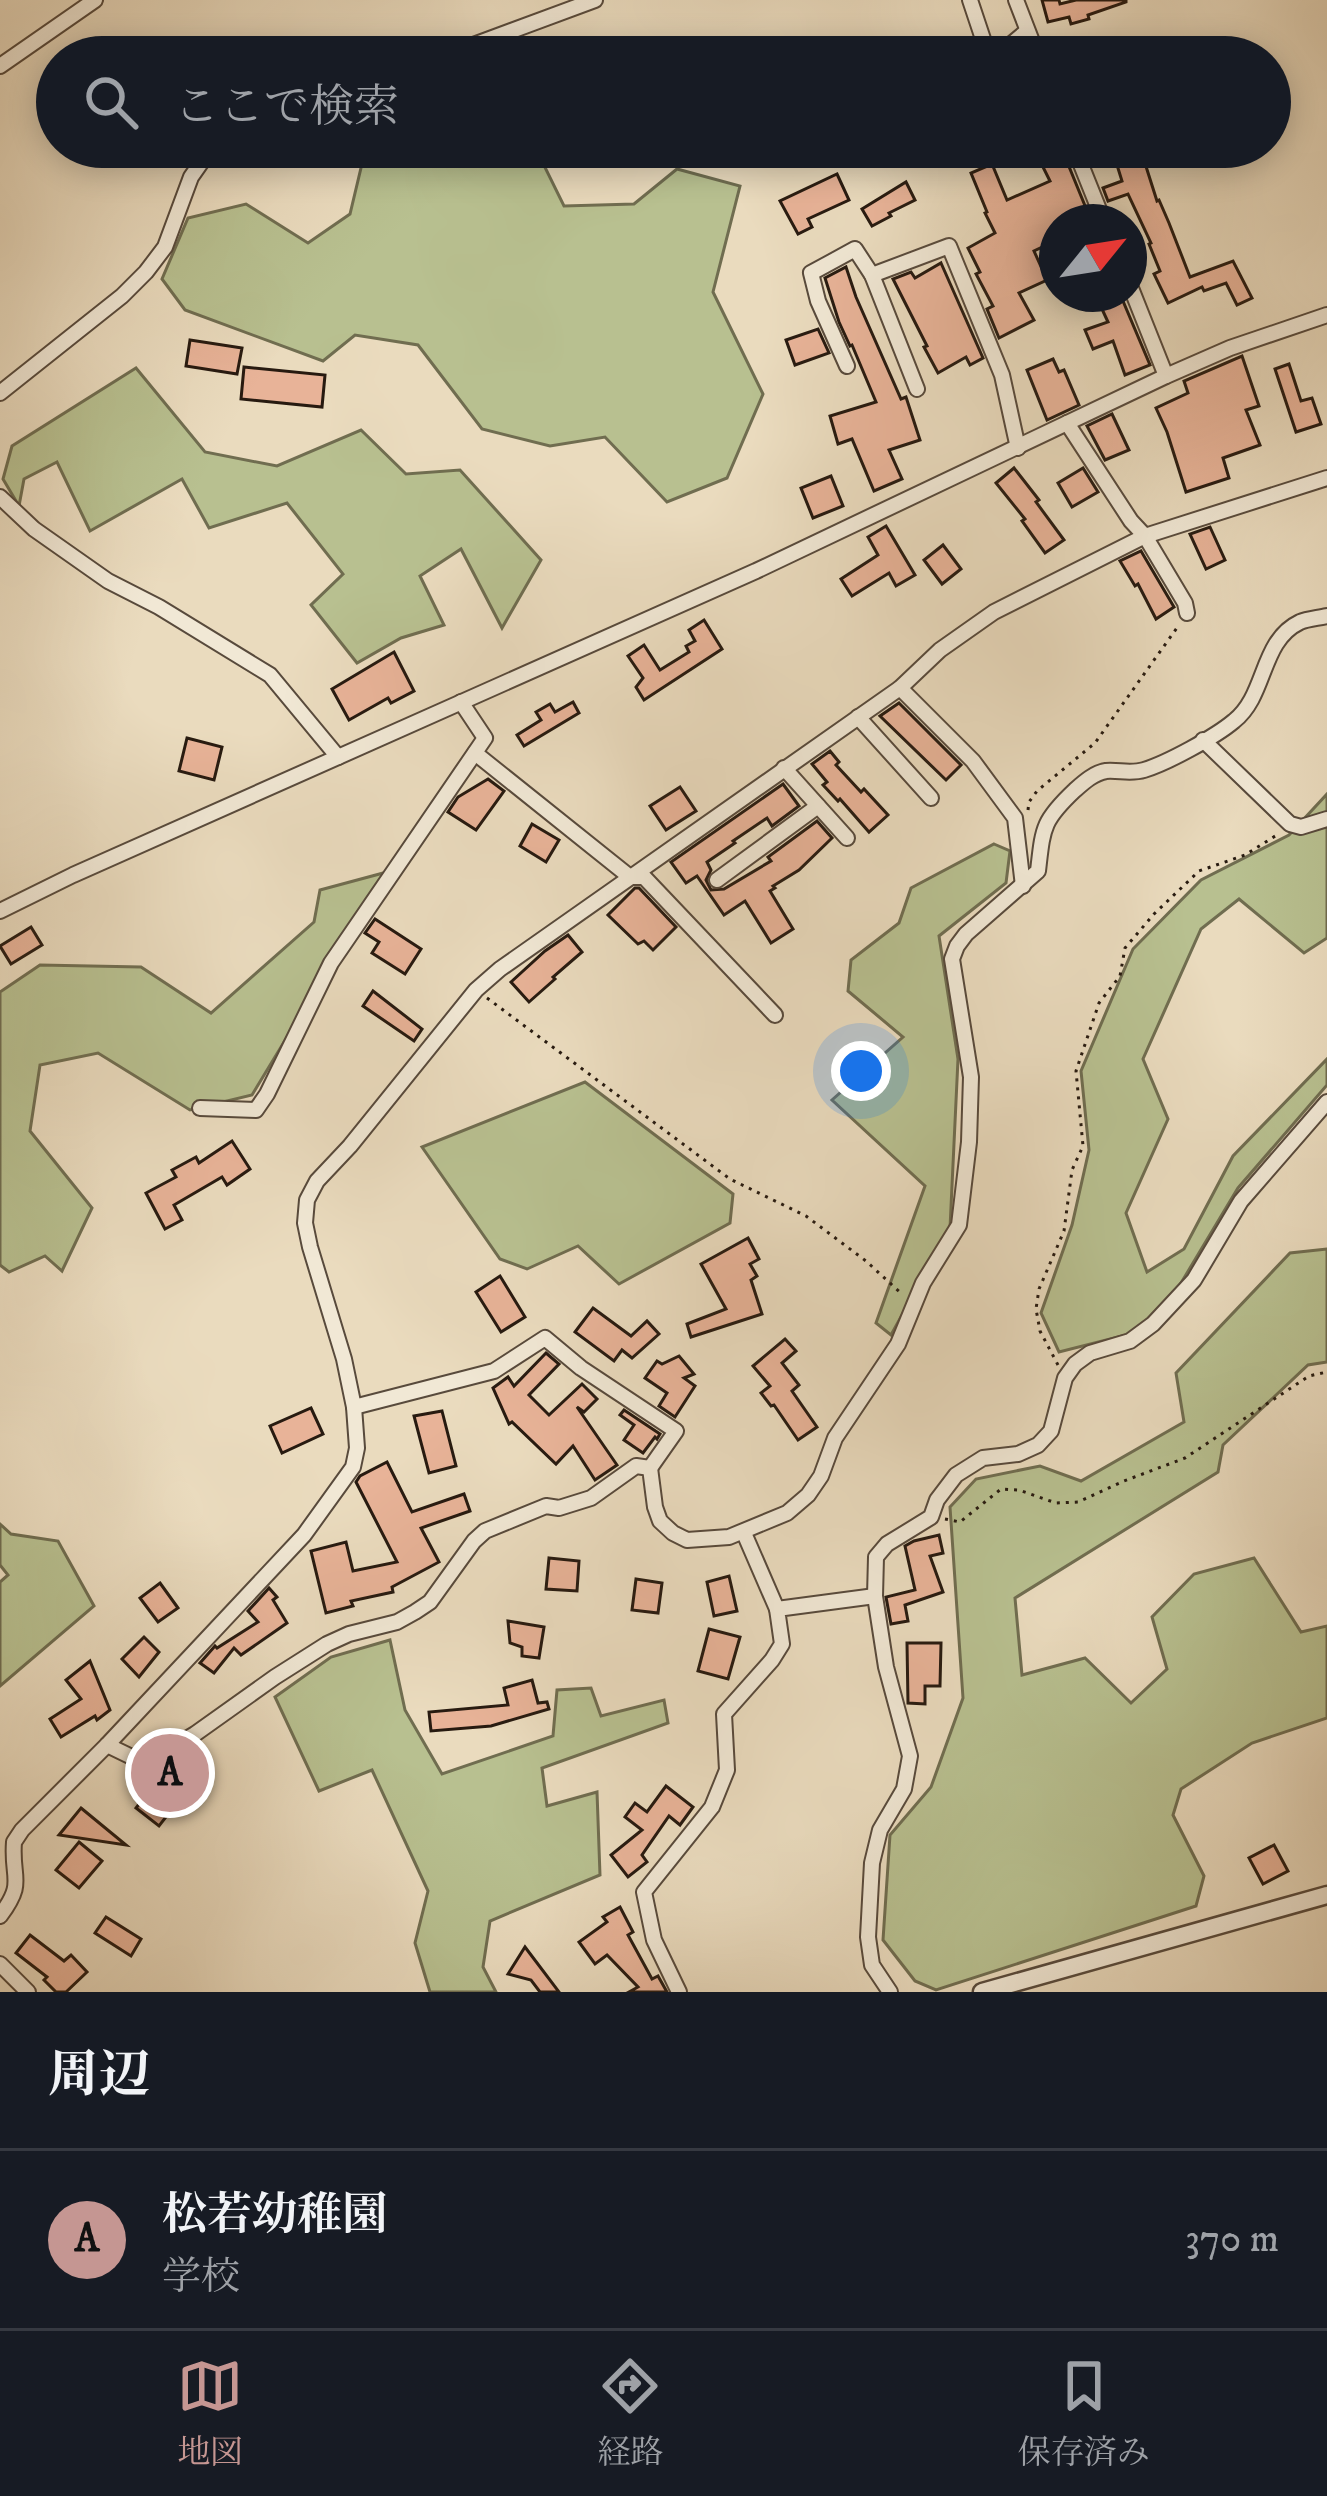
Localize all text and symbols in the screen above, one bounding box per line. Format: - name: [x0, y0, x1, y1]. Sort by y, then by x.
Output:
- search box: [36, 36, 1291, 168]
- icon: search: [78, 69, 144, 135]
- text: ここで検索: [174, 80, 399, 136]
- north arrow: [1039, 204, 1147, 312]
- your location: [831, 1041, 891, 1101]
- pin: A: [131, 1728, 209, 1818]
- text: 周辺: [48, 2044, 150, 2108]
- text: 松若幼稚園: [162, 2188, 387, 2244]
- text: A: [75, 2215, 99, 2264]
- text: 370 m: [1185, 2215, 1279, 2264]
- text: 学校: [162, 2253, 240, 2302]
- tab: 地図: [177, 2353, 243, 2474]
- tab: 経路: [597, 2353, 663, 2474]
- tab: 保存済み: [1018, 2353, 1150, 2474]

